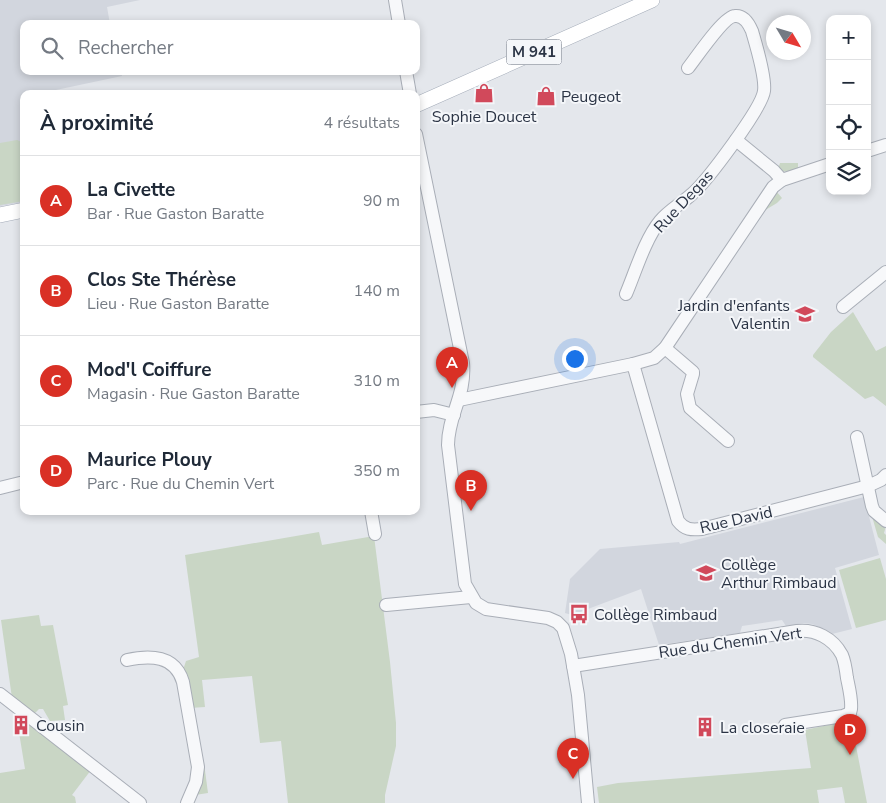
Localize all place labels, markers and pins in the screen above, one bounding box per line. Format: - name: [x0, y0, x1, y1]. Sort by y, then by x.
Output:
- shop icon: Sophie Doucet: [473, 82, 495, 104]
- shop icon: Peugeot: [535, 85, 557, 107]
- place label: Peugeot: [561, 86, 621, 108]
- place label: Sophie Doucet: [432, 106, 537, 128]
- place label: Jardin d'enfants Valentin: [677, 295, 790, 335]
- school or university icon: Jardin d'enfants Valentin: [794, 303, 816, 325]
- pin: A: [436, 347, 468, 388]
- pin: B: [455, 470, 487, 511]
- place label: Collège Arthur Rimbaud: [721, 554, 837, 594]
- school or university icon: Collège Arthur Rimbaud: [695, 562, 717, 584]
- bus stop icon: Collège Rimbaud: [568, 603, 590, 625]
- place label: Collège Rimbaud: [594, 604, 717, 626]
- building icon: Cousin: [10, 714, 32, 736]
- pin: D: [834, 714, 866, 755]
- place label: Cousin: [36, 715, 85, 737]
- building icon: La closeraie: [694, 716, 716, 738]
- place label: La closeraie: [720, 717, 805, 739]
- pin: C: [557, 738, 589, 779]

